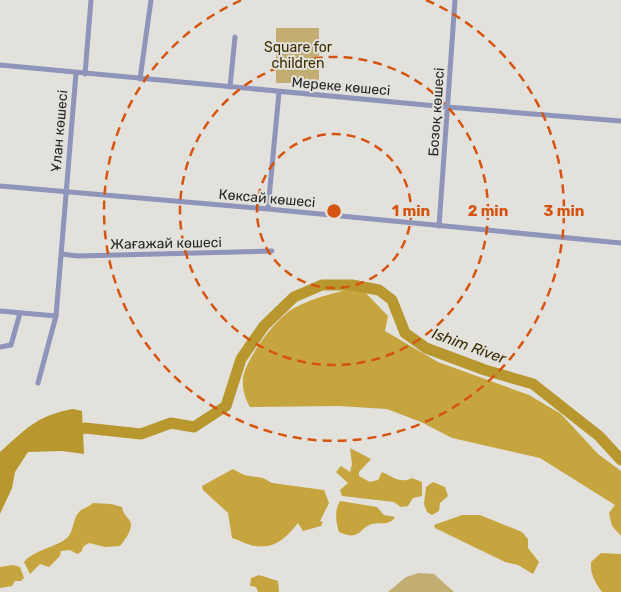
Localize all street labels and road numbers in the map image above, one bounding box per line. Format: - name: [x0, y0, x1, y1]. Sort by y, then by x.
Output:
- street label: Бозоқ көшесі: [425, 67, 448, 157]
- street label: Мереке көшесі: [291, 74, 391, 99]
- street label: Ұлан көшесі: [47, 89, 72, 173]
- street label: Көксай көшесі: [218, 186, 316, 211]
- street label: Жағажай көшесі: [110, 234, 222, 253]

